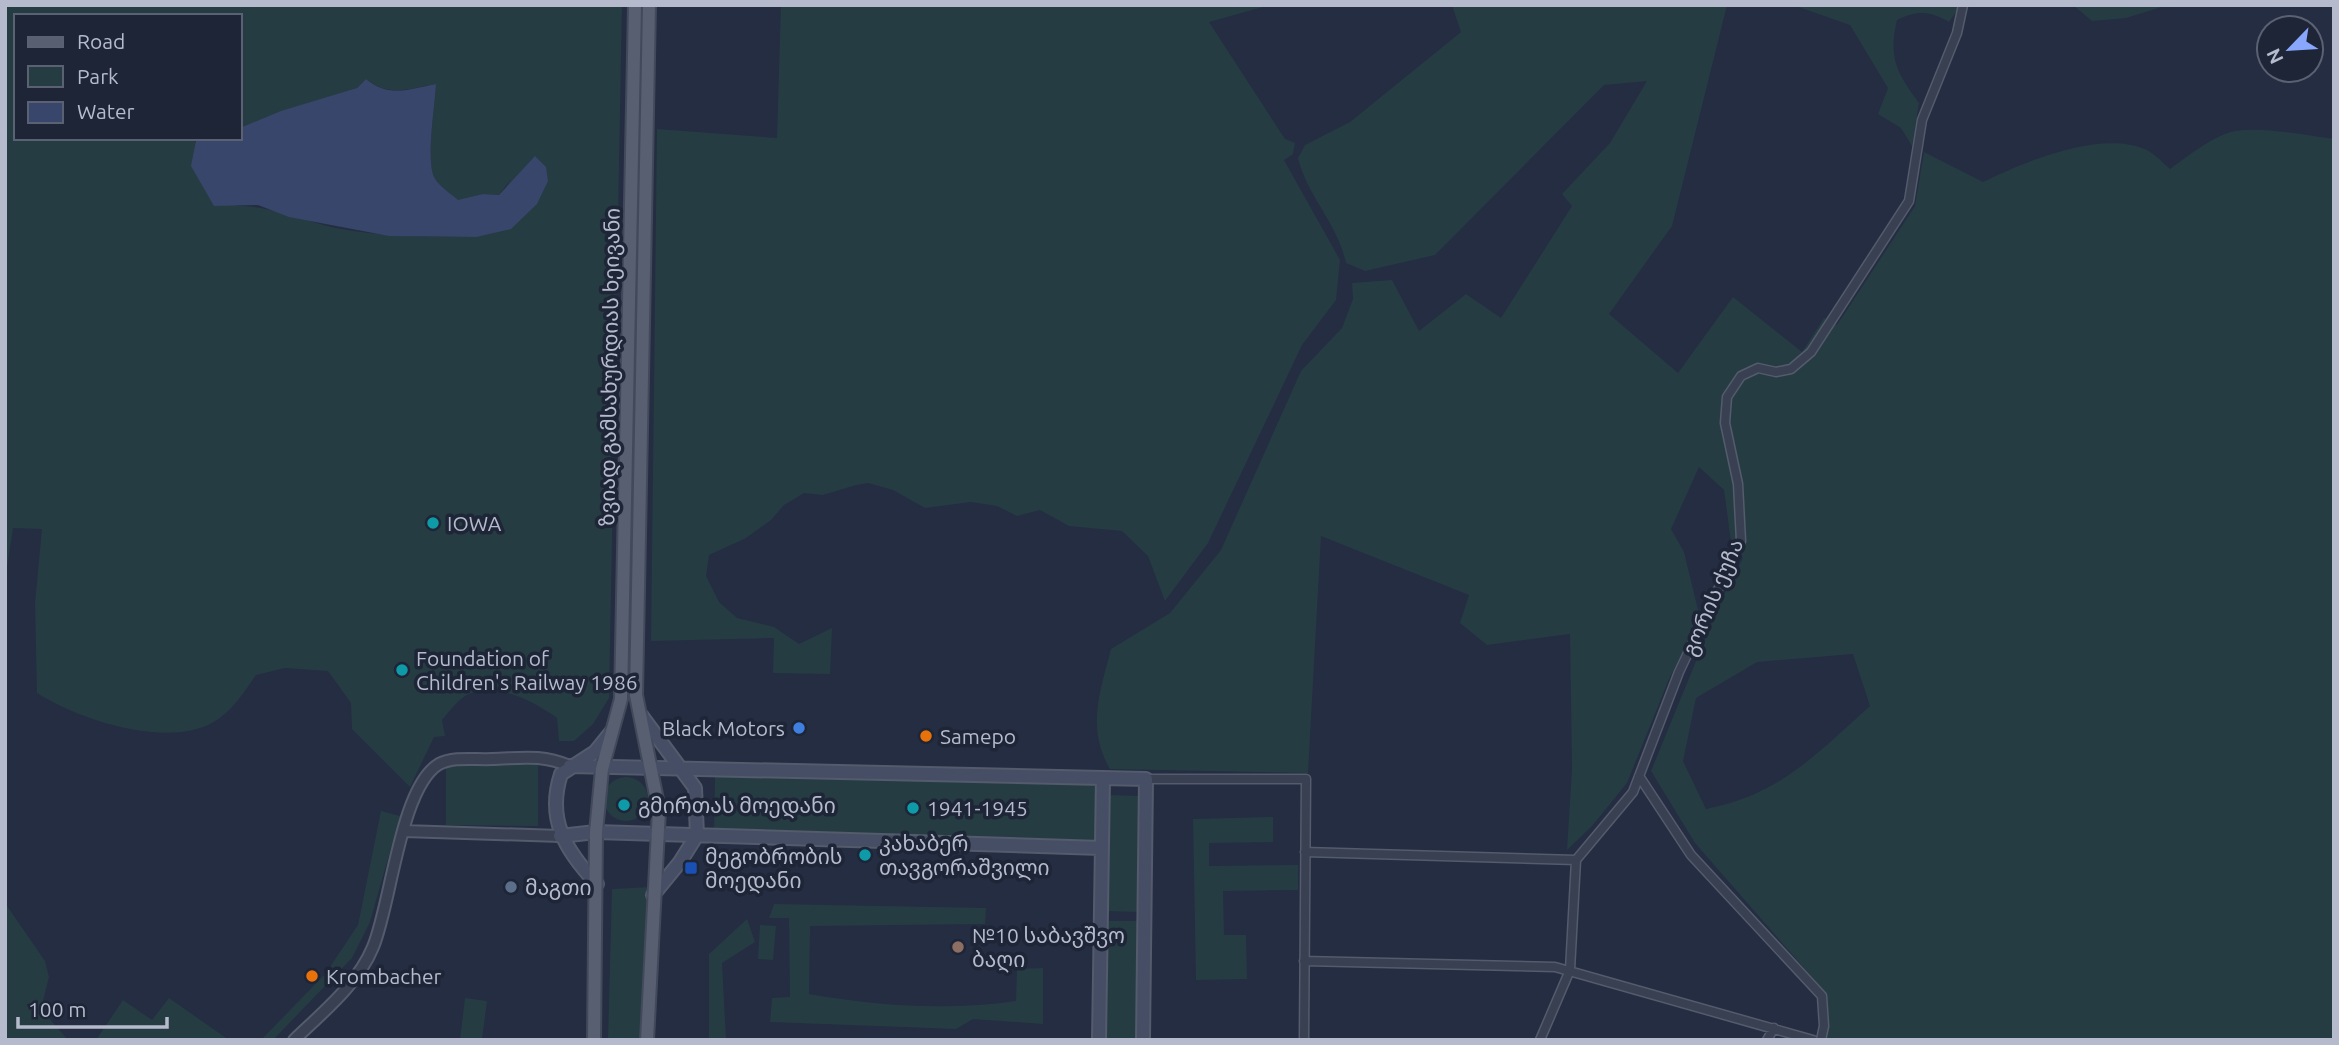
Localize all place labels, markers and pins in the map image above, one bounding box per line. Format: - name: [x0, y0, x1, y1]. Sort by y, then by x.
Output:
- place label: IOWA: [447, 511, 502, 535]
- marker: IOWA: [425, 515, 441, 531]
- place label: Foundation of Children's Railway 1986: [416, 646, 638, 694]
- marker: Foundation of Children's Railway 1986: [394, 662, 410, 678]
- place label: Black Motors: [662, 716, 785, 740]
- marker: Black Motors: [791, 720, 807, 736]
- place label: Samepo: [940, 724, 1016, 748]
- marker: Samepo: [918, 728, 934, 744]
- place label: გმირთას მოედანი: [638, 793, 836, 819]
- place label: 1941-1945: [927, 796, 1028, 820]
- marker: გმირთას მოედანი: [616, 797, 632, 813]
- marker: 1941-1945: [905, 800, 921, 816]
- place label: კახაბერ თავგორაშვილი: [879, 831, 1050, 881]
- place label: მეგობრობის მოედანი: [705, 844, 843, 894]
- marker: კახაბერ თავგორაშვილი: [857, 847, 873, 863]
- marker: მეგობრობის მოედანი: [683, 860, 699, 876]
- place label: მაგთი: [525, 875, 591, 900]
- marker: მაგთი: [503, 879, 519, 895]
- place label: №10 საბავშვო ბაღი: [972, 923, 1125, 973]
- marker: №10 საბავშვო ბაღი: [950, 939, 966, 955]
- place label: Krombacher: [326, 964, 442, 988]
- marker: Krombacher: [304, 968, 320, 984]

